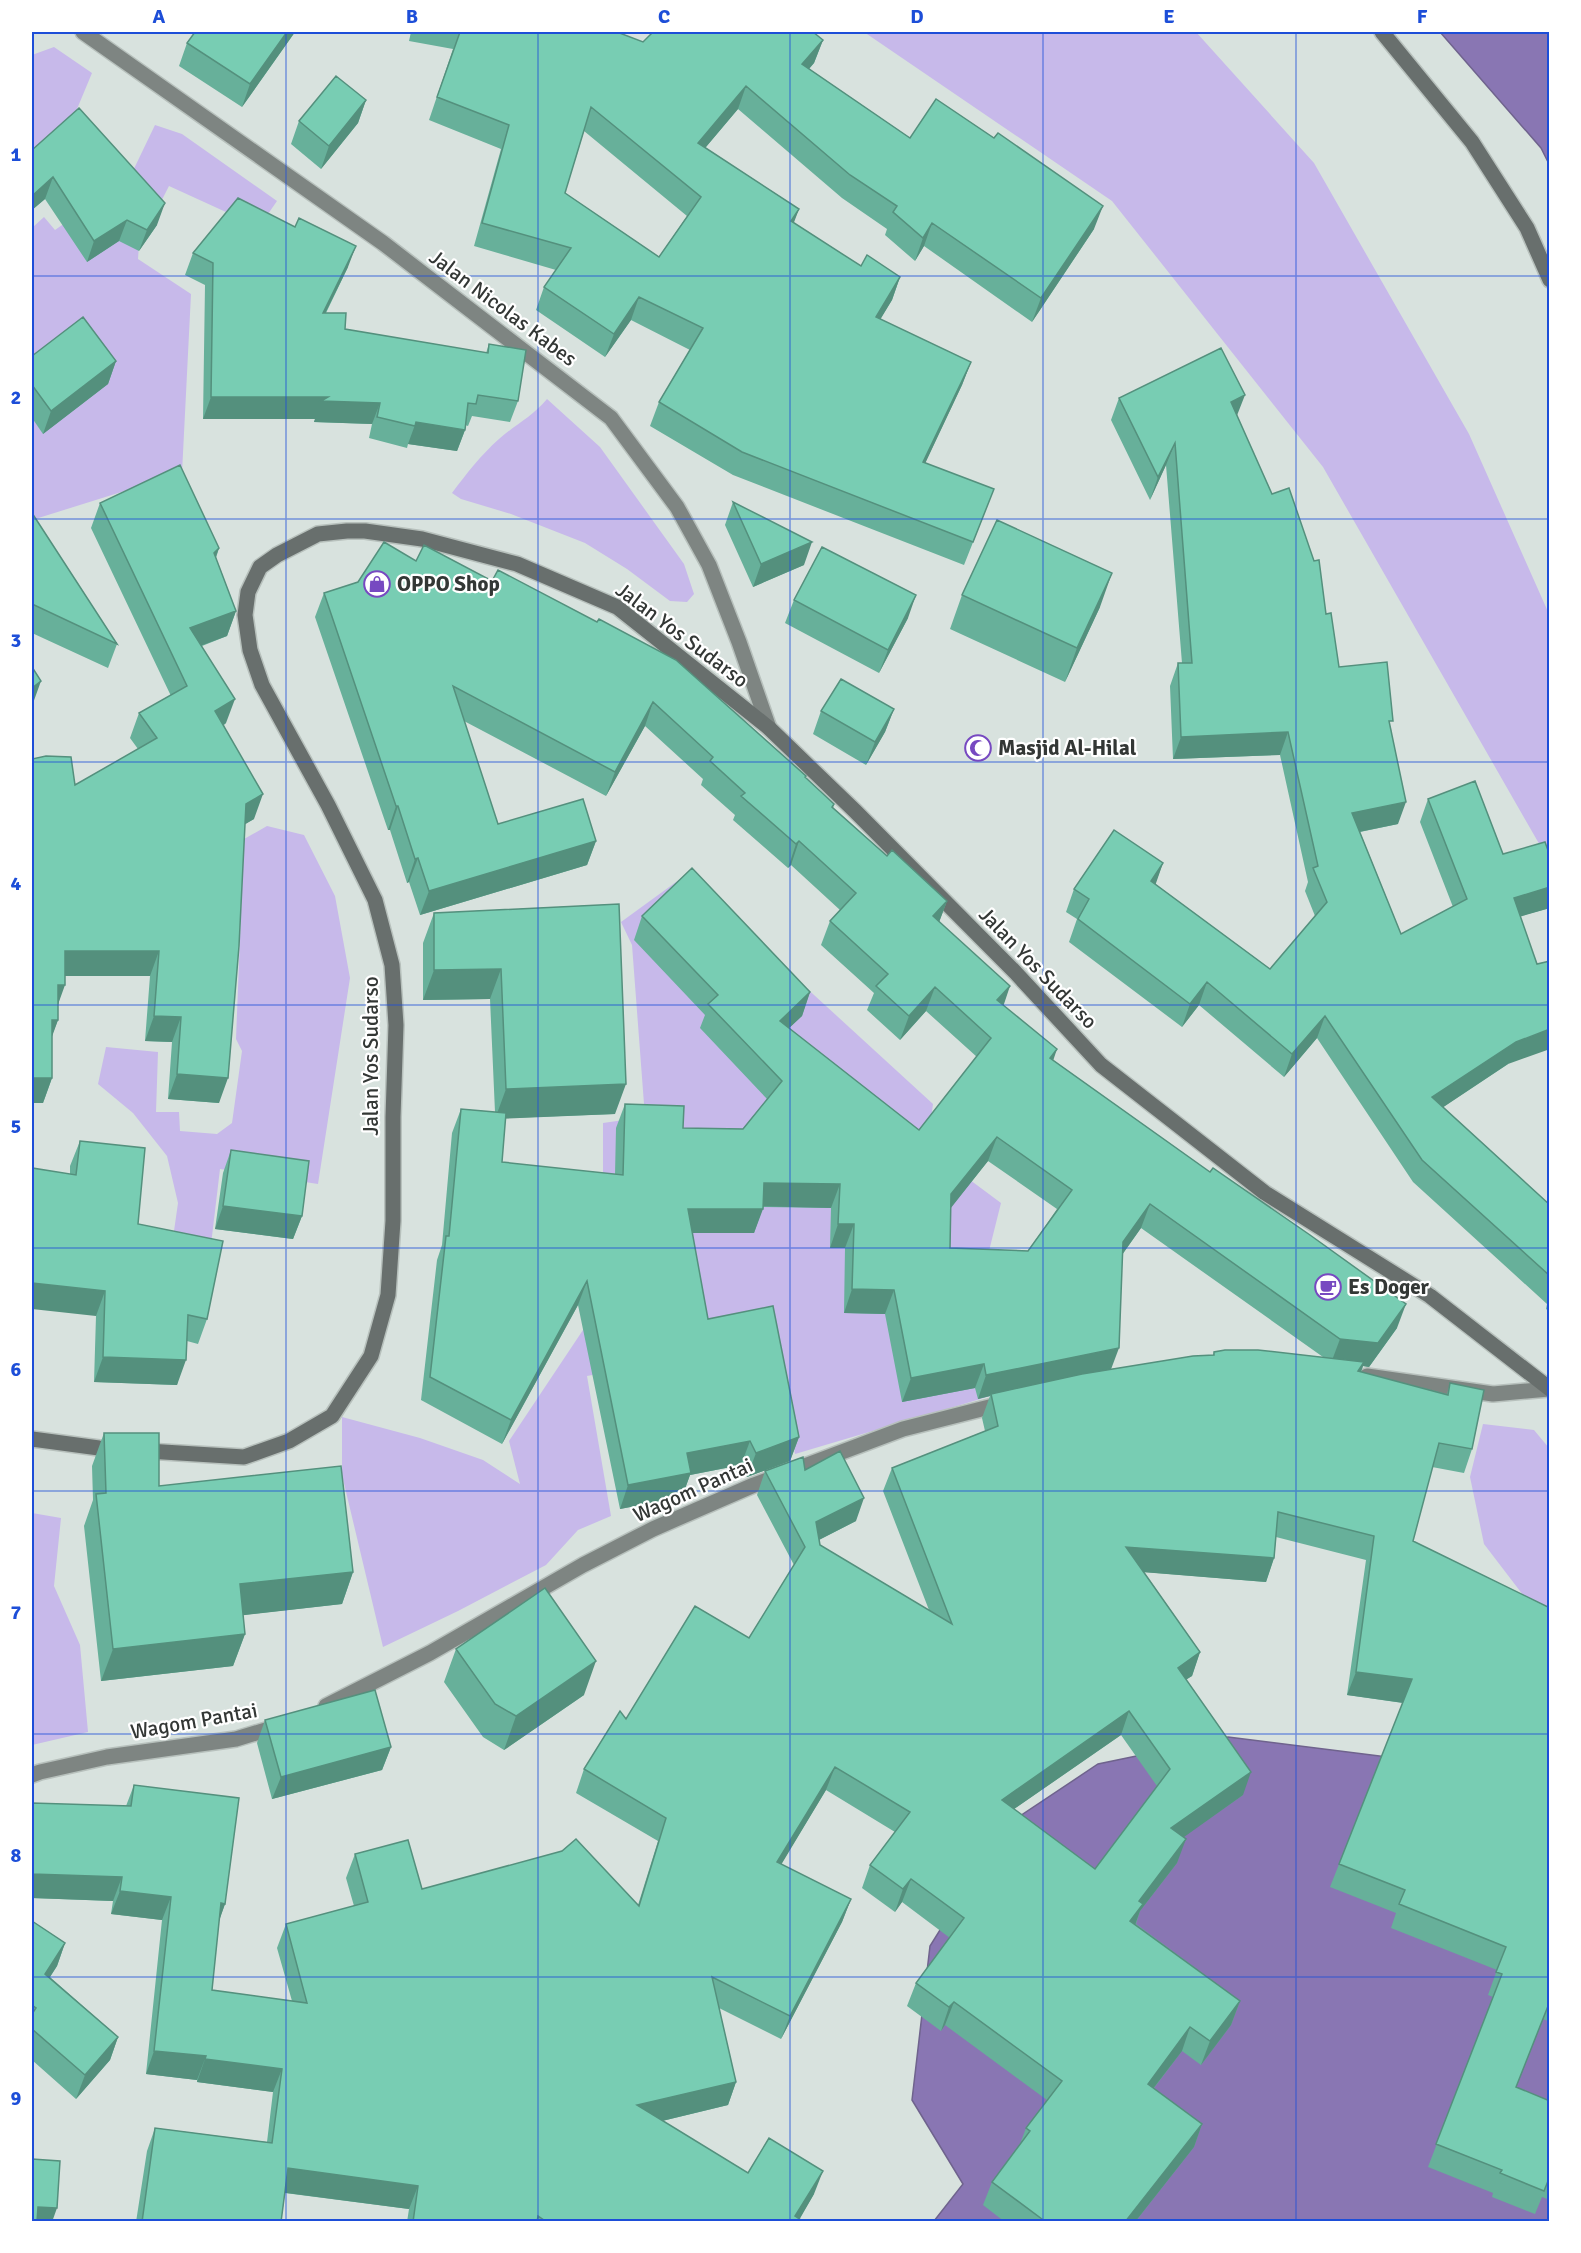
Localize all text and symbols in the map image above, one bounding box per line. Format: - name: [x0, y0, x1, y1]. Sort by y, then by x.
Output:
- text: A: [153, 4, 166, 29]
- text: B: [406, 4, 418, 29]
- text: C: [658, 4, 670, 29]
- text: D: [910, 4, 924, 29]
- text: E: [1163, 4, 1175, 29]
- text: F: [1417, 4, 1428, 29]
- text: 1: [11, 142, 22, 167]
- street label: Jalan Nicolas Kabes: [424, 244, 582, 372]
- text: 2: [11, 385, 21, 410]
- shop icon: OPPO Shop: [362, 569, 392, 599]
- place label: OPPO Shop: [397, 571, 500, 597]
- street label: Jalan Yos Sudarso: [611, 577, 753, 693]
- text: 3: [11, 628, 21, 653]
- mosque icon: Masjid Al-Hilal: [963, 733, 993, 763]
- place label: Masjid Al-Hilal: [998, 735, 1137, 761]
- text: 4: [11, 871, 22, 896]
- street label: Jalan Yos Sudarso: [973, 902, 1103, 1034]
- street label: Jalan Yos Sudarso: [358, 976, 384, 1136]
- text: 5: [11, 1114, 21, 1139]
- cafe icon: Es Doger: [1313, 1272, 1343, 1302]
- place label: Es Doger: [1348, 1274, 1430, 1300]
- text: 6: [11, 1357, 22, 1382]
- street label: Wagom Pantai: [629, 1452, 757, 1528]
- text: 7: [11, 1600, 22, 1625]
- street label: Wagom Pantai: [129, 1697, 259, 1745]
- text: 8: [11, 1843, 22, 1868]
- text: 9: [11, 2086, 22, 2111]

